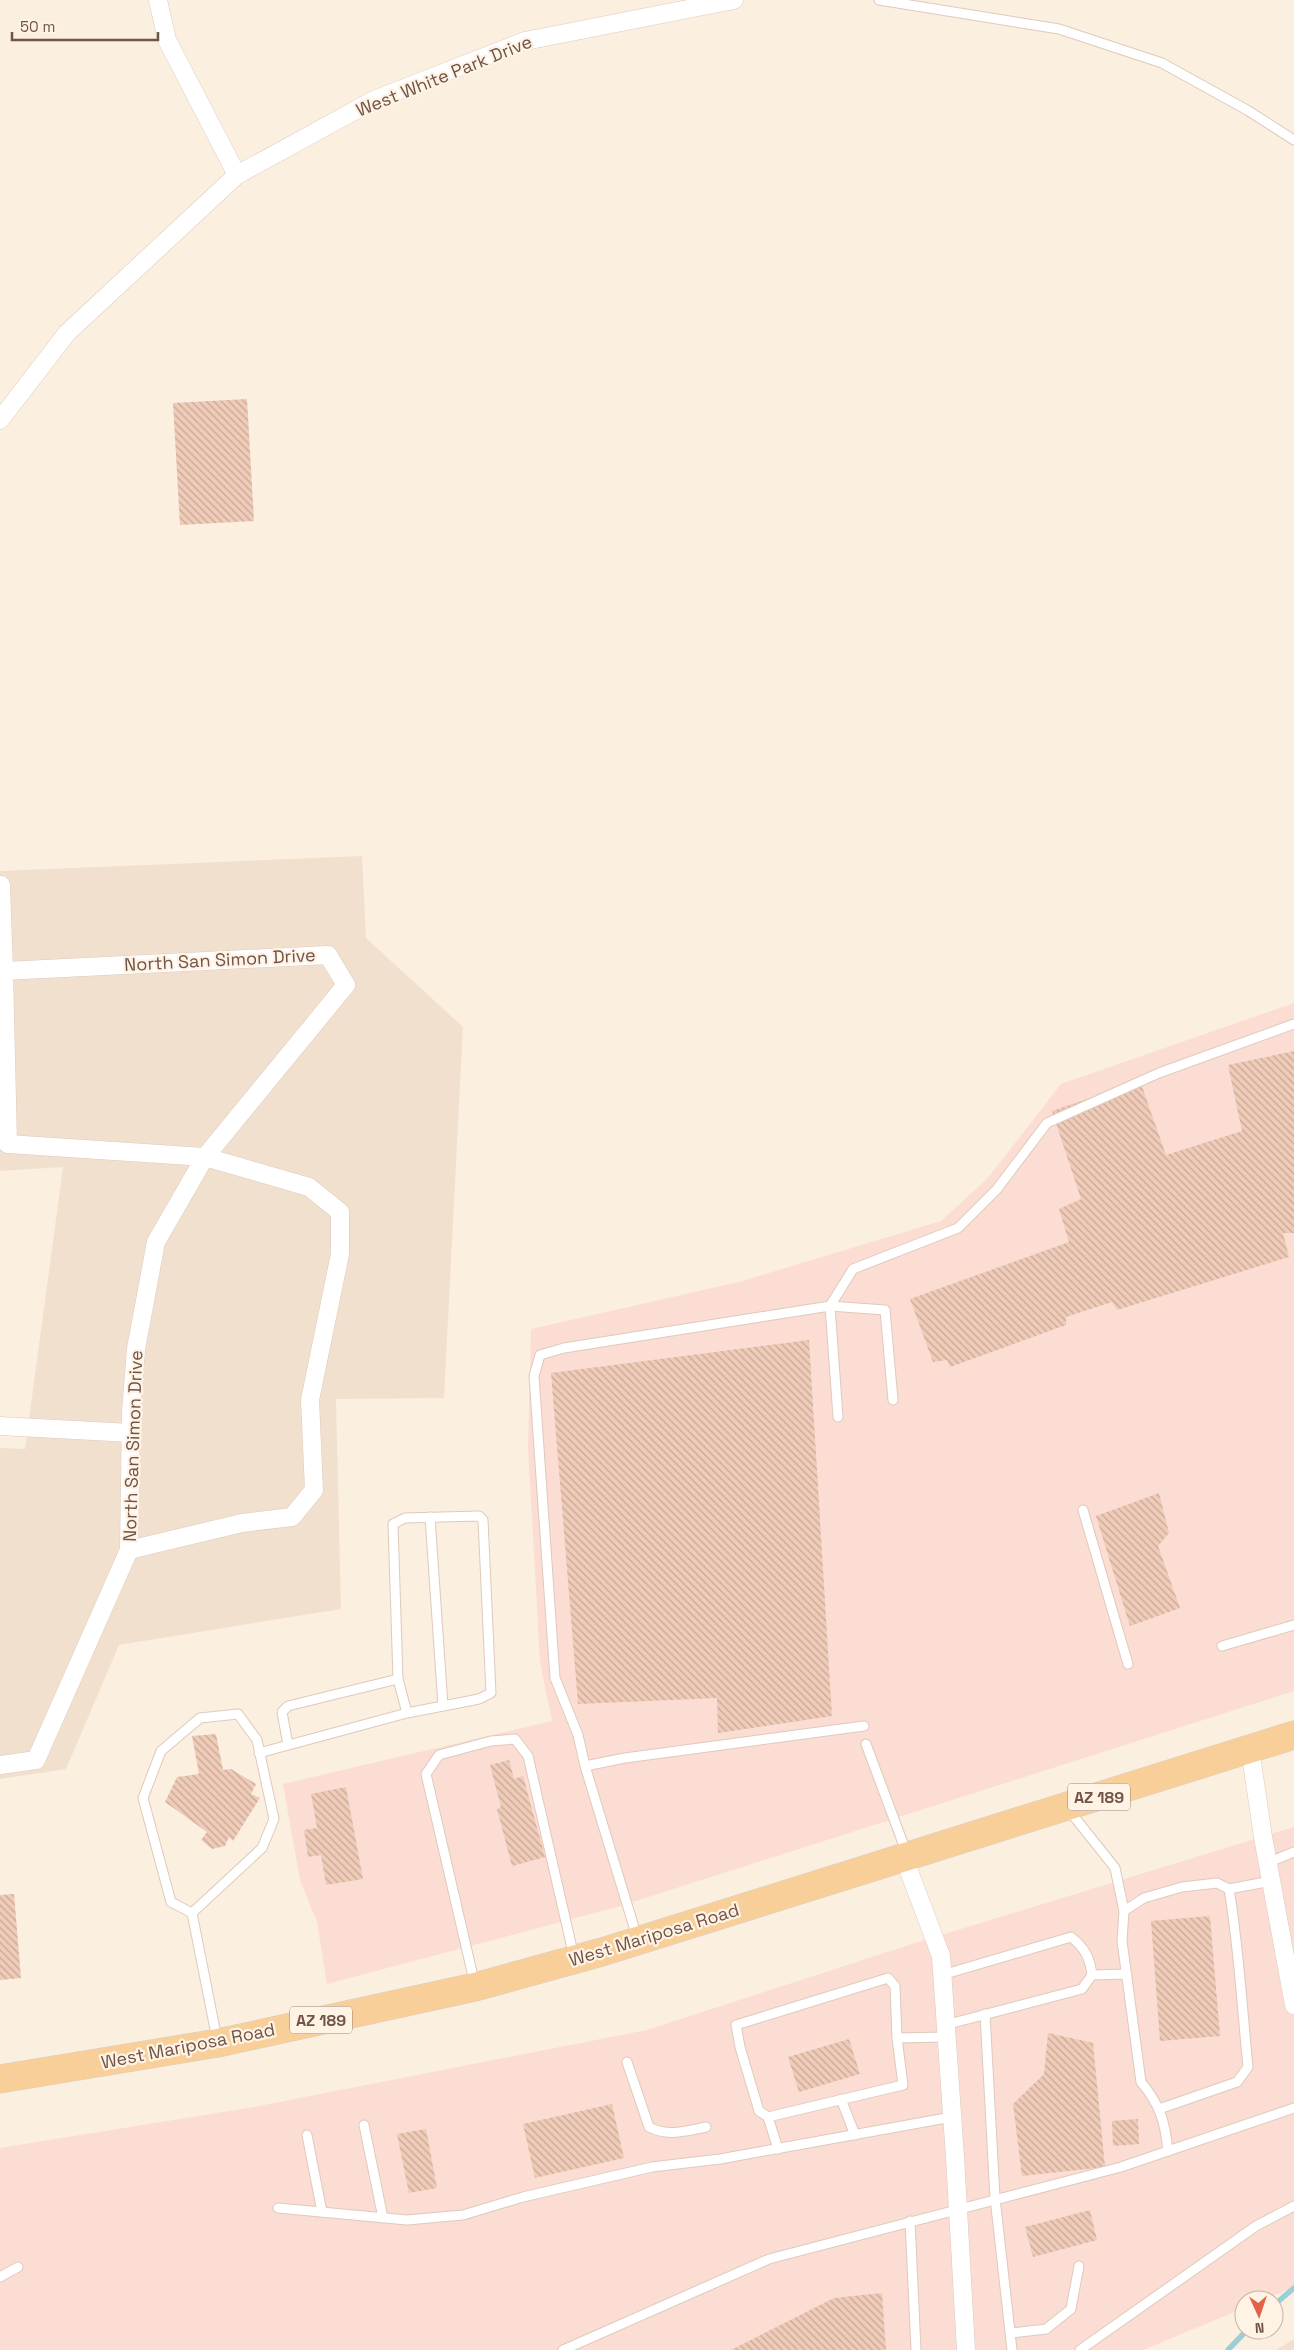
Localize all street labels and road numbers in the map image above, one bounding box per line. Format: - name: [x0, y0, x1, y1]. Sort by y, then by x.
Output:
- street label: West White Park Drive: [352, 30, 535, 121]
- street label: North San Simon Drive: [124, 943, 316, 976]
- street label: North San Simon Drive: [118, 1350, 147, 1542]
- road number: AZ 189: [1068, 1784, 1130, 1810]
- street label: West Mariposa Road: [566, 1898, 742, 1971]
- road number: AZ 189: [290, 2006, 352, 2034]
- street label: West Mariposa Road: [99, 2017, 277, 2074]

